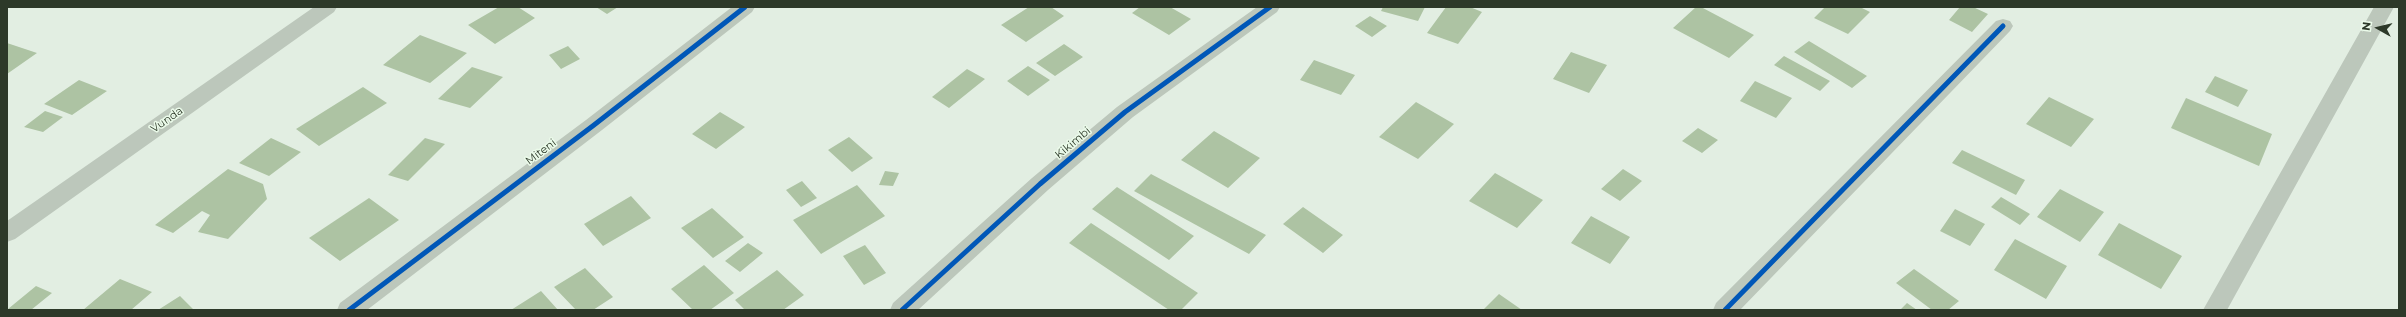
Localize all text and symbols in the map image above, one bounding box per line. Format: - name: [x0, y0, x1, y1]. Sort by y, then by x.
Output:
- north arrow: [2358, 8, 2398, 48]
- text: N: [2359, 21, 2374, 32]
- street label: Vunda: [148, 104, 186, 136]
- street label: Kikimbi: [1053, 124, 1093, 162]
- street label: Miteni: [523, 136, 559, 168]

